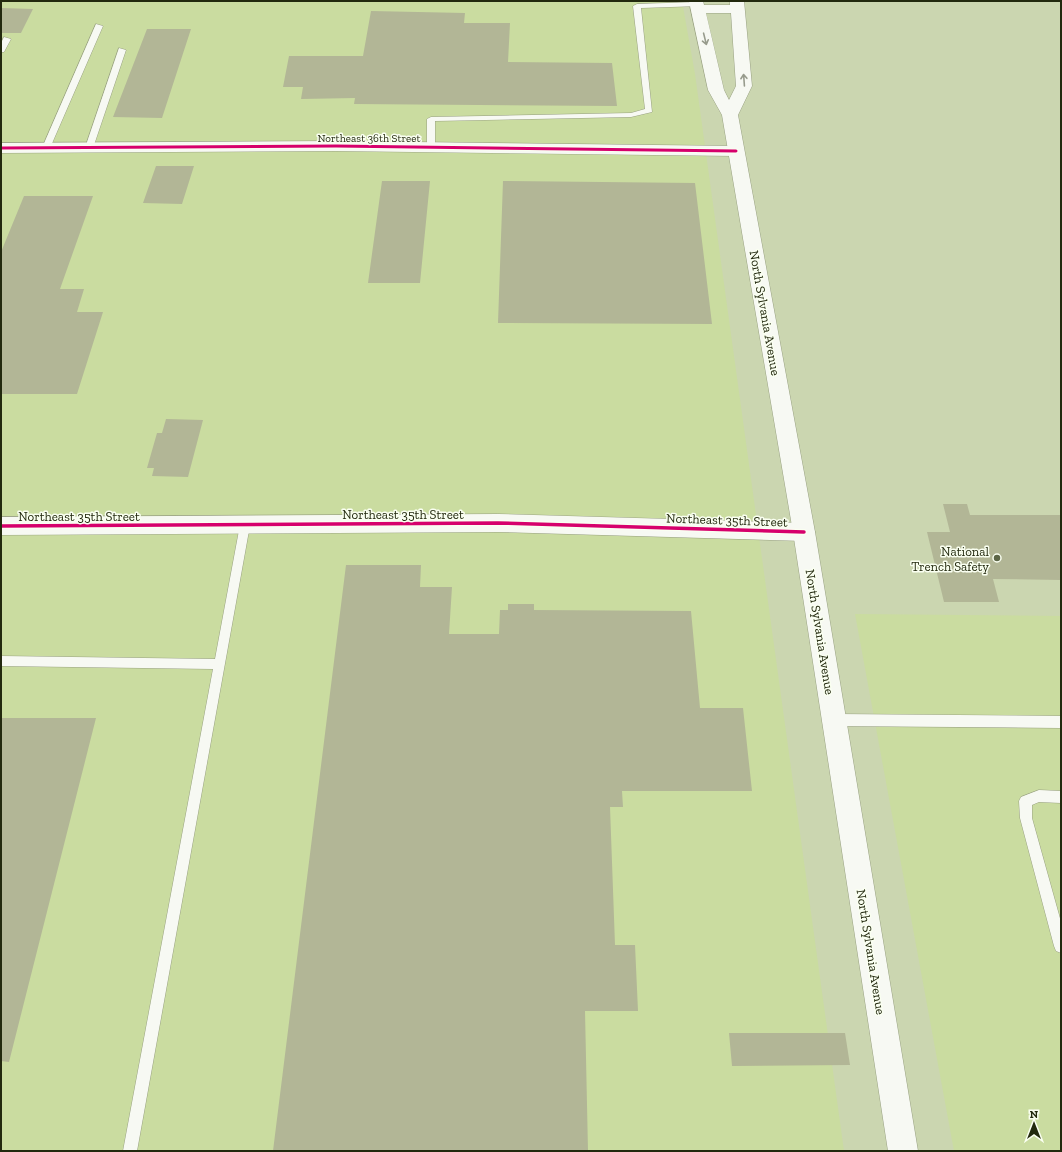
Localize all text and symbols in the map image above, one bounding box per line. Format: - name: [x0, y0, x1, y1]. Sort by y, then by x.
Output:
- one-way arrow: [702, 32, 710, 45]
- one-way arrow: [740, 74, 747, 87]
- street label: Northeast 36th Street: [317, 132, 421, 145]
- street label: North Sylvania Avenue: [747, 249, 783, 377]
- street label: Northeast 35th Street: [342, 507, 464, 522]
- street label: Northeast 35th Street: [18, 509, 140, 524]
- street label: Northeast 35th Street: [666, 510, 788, 530]
- place label: National Trench Safety: [911, 544, 990, 574]
- marker: National Trench Safety: [992, 553, 1002, 563]
- street label: North Sylvania Avenue: [803, 568, 837, 696]
- street label: North Sylvania Avenue: [854, 888, 888, 1016]
- north arrow: [1014, 1104, 1054, 1144]
- text: N: [1030, 1108, 1039, 1121]

